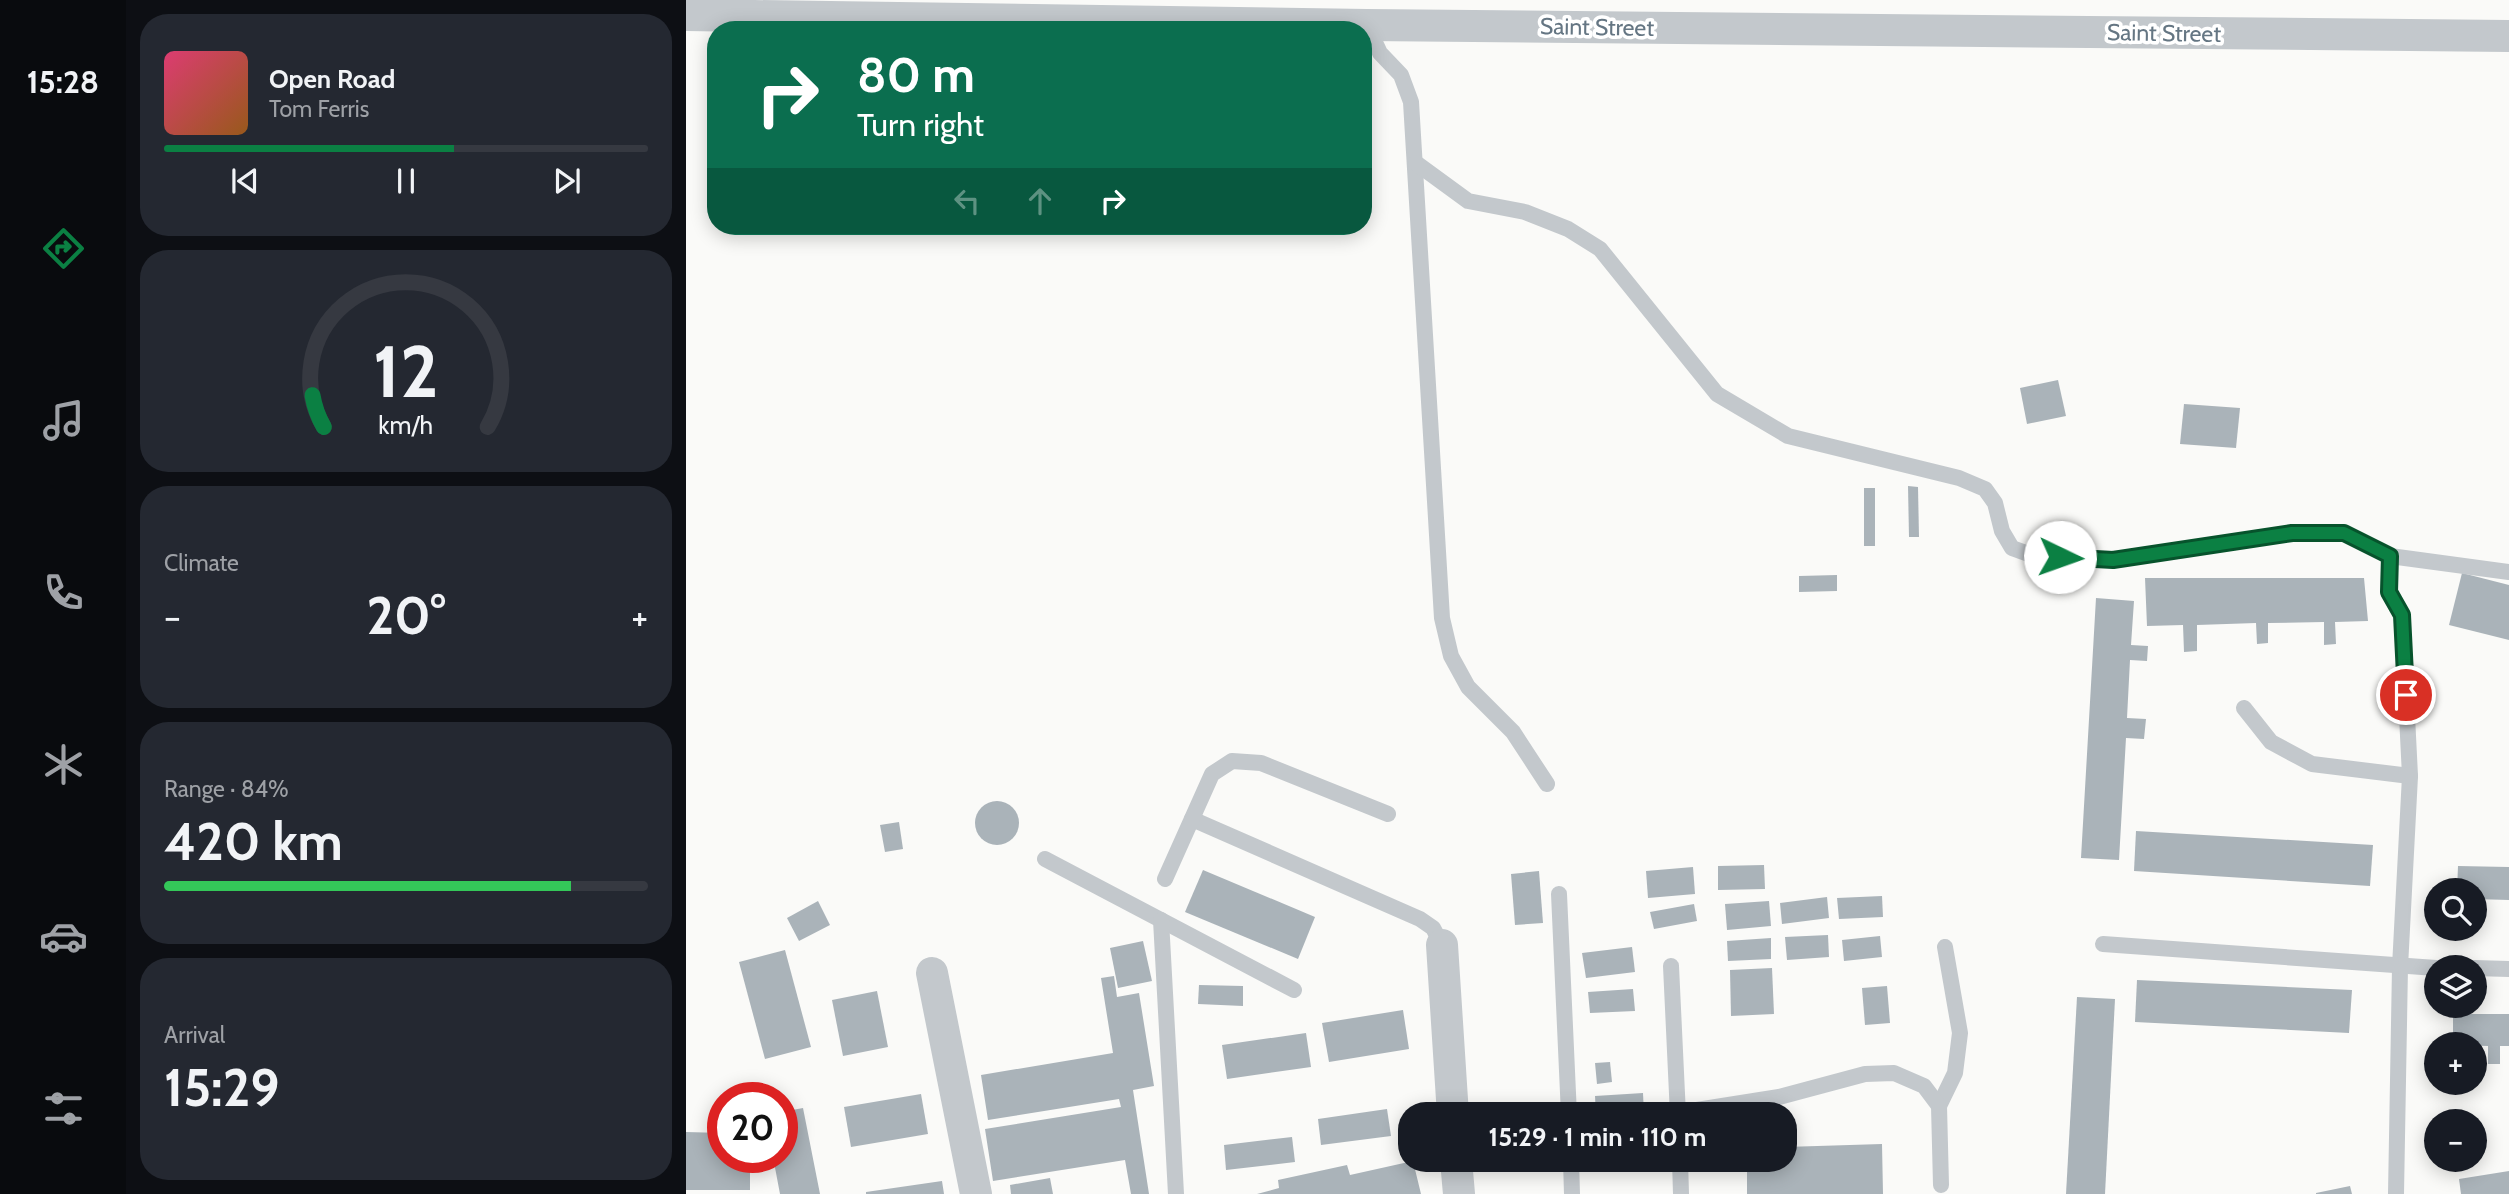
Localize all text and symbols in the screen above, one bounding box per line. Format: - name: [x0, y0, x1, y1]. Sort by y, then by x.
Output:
- street label: Saint Street: [1540, 12, 1655, 42]
- street label: Saint Street: [2107, 18, 2222, 48]
- text: 80 m: [857, 45, 975, 104]
- icon: right: [742, 49, 833, 140]
- text: 15:28: [27, 62, 99, 101]
- text: Open Road: [269, 63, 395, 95]
- text: Tom Ferris: [269, 95, 369, 123]
- text: Turn right: [857, 105, 984, 144]
- icon: previous: [226, 162, 264, 200]
- icon: pause: [387, 162, 425, 200]
- icon: next: [548, 162, 586, 200]
- icon: left: [948, 182, 986, 220]
- icon: ahead: [1021, 182, 1059, 220]
- icon: right: [1094, 182, 1132, 220]
- icon: directions: [39, 224, 88, 273]
- text: 12: [373, 327, 439, 415]
- icon: music: [39, 396, 88, 445]
- text: km/h: [379, 410, 433, 440]
- position arrow: [2023, 520, 2097, 594]
- text: Climate: [164, 549, 239, 577]
- icon: phone: [39, 568, 88, 617]
- text: 20°: [366, 584, 446, 647]
- text: −: [164, 593, 181, 640]
- text: +: [631, 593, 648, 640]
- pin: [2376, 665, 2436, 725]
- icon: arrive: [2387, 676, 2425, 714]
- icon: climate: [39, 740, 88, 789]
- text: Range · 84%: [164, 775, 289, 803]
- text: 420 km: [164, 810, 343, 873]
- map controls: [2424, 878, 2487, 1172]
- button: search: [2424, 878, 2487, 941]
- icon: car: [39, 912, 88, 961]
- button: layers: [2424, 955, 2487, 1018]
- text: Arrival: [164, 1021, 225, 1049]
- button: +: [2424, 1032, 2487, 1095]
- text: 15:29: [164, 1056, 279, 1119]
- speed limit sign: 20: [707, 1082, 798, 1173]
- icon: filters: [39, 1084, 88, 1133]
- button: −: [2424, 1109, 2487, 1172]
- text: 15:29 · 1 min · 110 m: [1489, 1121, 1706, 1153]

